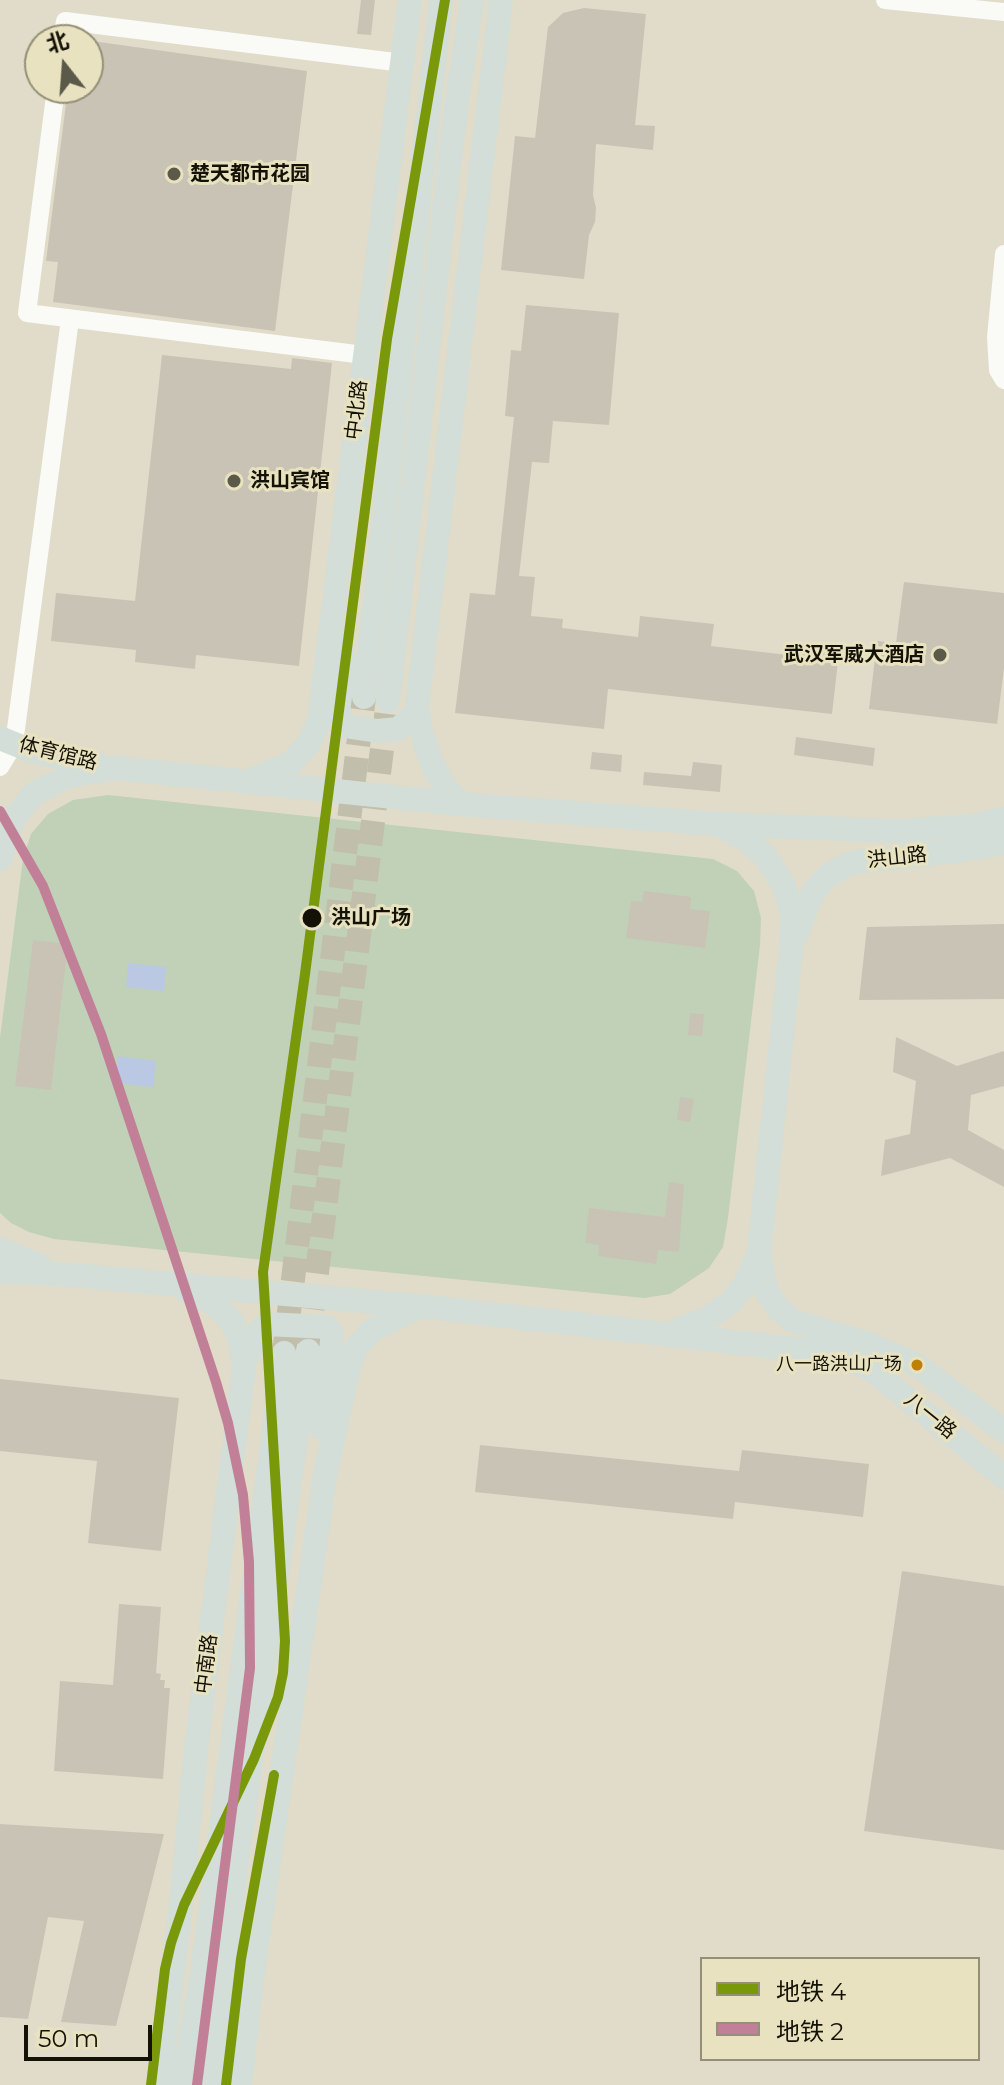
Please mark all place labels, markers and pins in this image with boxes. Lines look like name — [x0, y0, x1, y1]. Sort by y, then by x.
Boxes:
place label: 楚天都市花园 — [190, 162, 310, 186]
marker: 楚天都市花园 — [165, 165, 183, 183]
place label: 洪山宾馆 — [250, 469, 330, 493]
marker: 洪山宾馆 — [225, 472, 243, 490]
place label: 武汉军威大酒店 — [784, 643, 924, 667]
marker: 武汉军威大酒店 — [931, 646, 949, 664]
marker: 洪山广场 — [300, 906, 324, 930]
place label: 洪山广场 — [331, 906, 411, 930]
place label: 八一路洪山广场 — [776, 1354, 902, 1376]
marker: 八一路洪山广场 — [909, 1357, 925, 1373]

